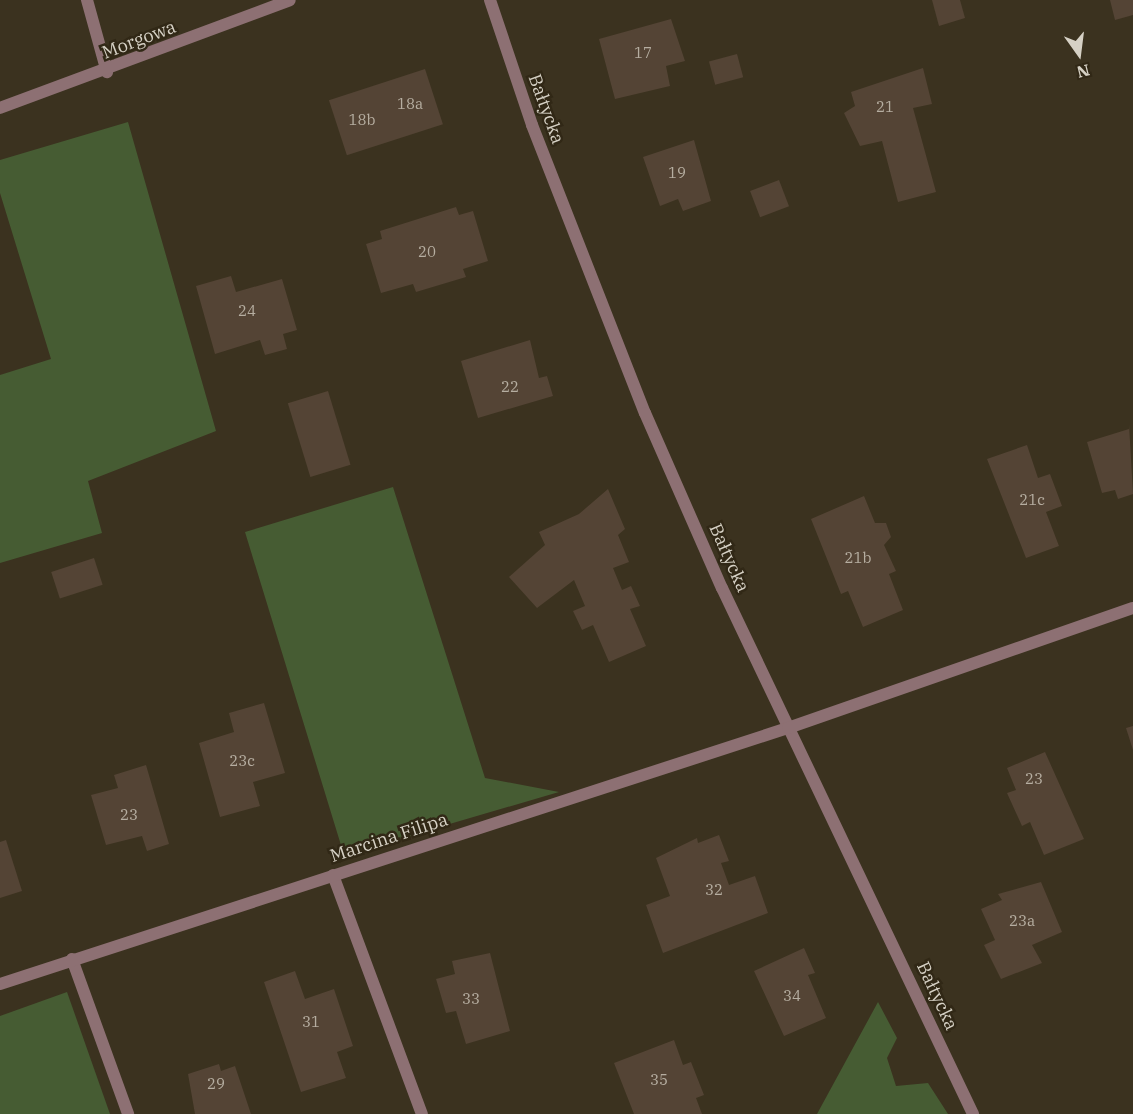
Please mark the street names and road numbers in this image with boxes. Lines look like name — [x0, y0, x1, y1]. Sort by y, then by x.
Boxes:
street label: Morgowa — [99, 16, 179, 64]
street label: Bałtycka — [523, 71, 569, 147]
street label: Bałtycka — [704, 520, 754, 596]
street label: Marcina Filipa — [327, 809, 451, 867]
street label: Bałtycka — [912, 958, 962, 1034]

